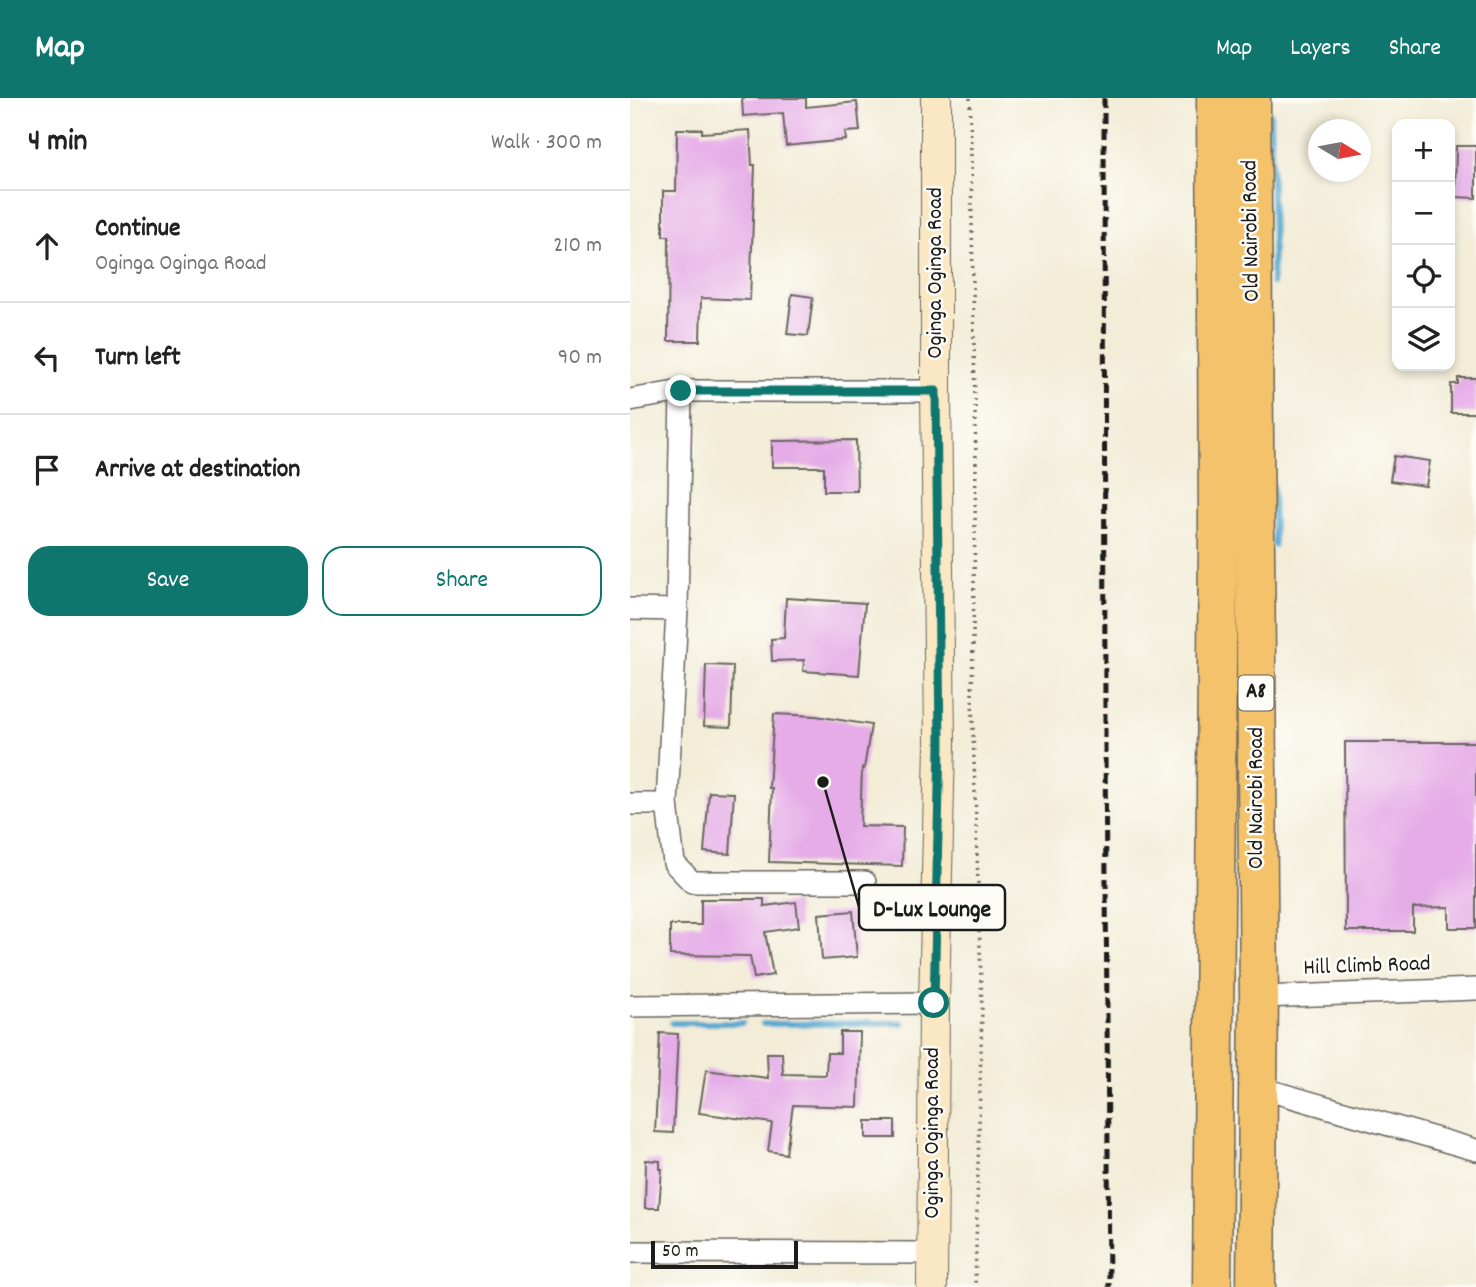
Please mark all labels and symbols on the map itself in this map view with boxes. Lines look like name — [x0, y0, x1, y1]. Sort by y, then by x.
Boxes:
north arrow — [1308, 119, 1371, 182]
street label: Old Nairobi Road — [1234, 160, 1270, 302]
street label: Oginga Oginga Road — [920, 187, 953, 359]
route end — [665, 375, 696, 406]
road number: A8 — [1238, 676, 1274, 710]
street label: Old Nairobi Road — [1241, 727, 1274, 869]
callout: D-Lux Lounge — [859, 885, 1005, 930]
text: D-Lux Lounge — [873, 894, 992, 928]
street label: Hill Climb Road — [1303, 948, 1431, 986]
route start — [918, 987, 949, 1018]
street label: Oginga Oginga Road — [917, 1047, 950, 1219]
scale bar — [651, 1238, 798, 1270]

